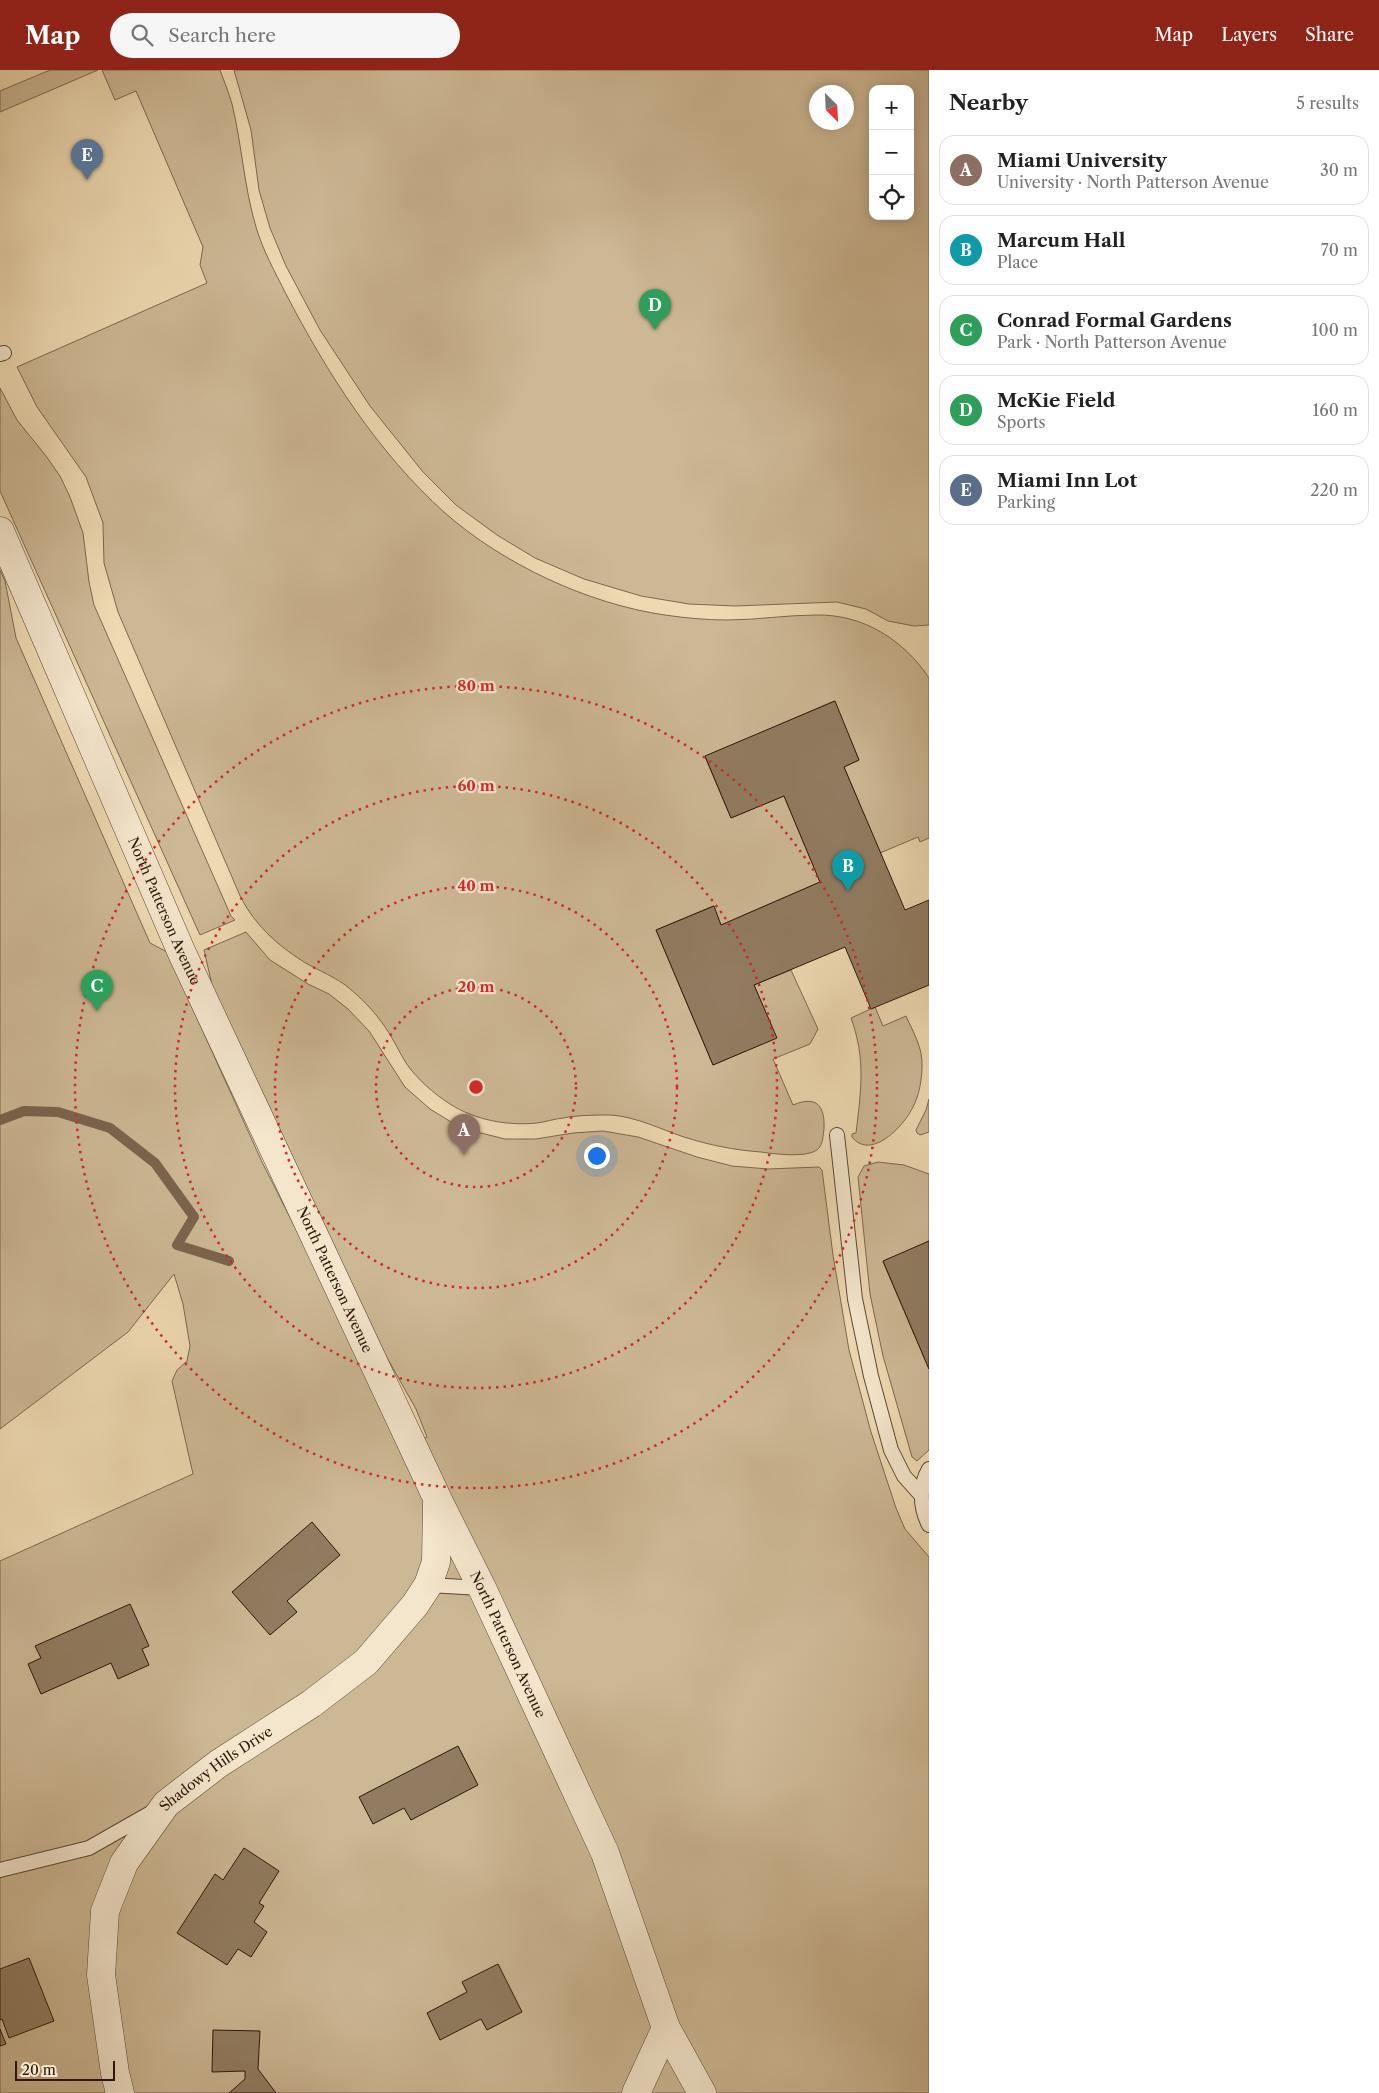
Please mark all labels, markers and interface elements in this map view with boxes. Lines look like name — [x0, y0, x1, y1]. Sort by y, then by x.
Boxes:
search box — [110, 13, 460, 58]
text: Map — [25, 21, 80, 50]
icon: search — [128, 21, 156, 49]
text: Search here — [168, 24, 276, 47]
text: Map — [1155, 24, 1193, 46]
text: Layers — [1221, 24, 1277, 46]
text: Share — [1305, 24, 1354, 46]
north arrow — [809, 85, 854, 130]
map controls — [869, 85, 914, 220]
button: + — [869, 85, 914, 130]
text: Nearby — [949, 90, 1028, 115]
text: 5 results — [1296, 93, 1359, 113]
button: − — [869, 130, 914, 175]
pin: E — [71, 139, 103, 180]
text: Miami University — [997, 149, 1167, 172]
text: A — [960, 160, 972, 180]
text: 30 m — [1320, 160, 1358, 180]
text: University · North Patterson Avenue — [997, 172, 1269, 192]
button: locate — [869, 175, 914, 220]
text: Marcum Hall — [997, 229, 1125, 252]
text: B — [960, 240, 972, 260]
text: 70 m — [1321, 240, 1358, 260]
text: Place — [997, 252, 1038, 272]
pin: D — [639, 289, 671, 330]
text: Conrad Formal Gardens — [997, 309, 1232, 332]
text: C — [960, 320, 972, 340]
text: 100 m — [1312, 320, 1358, 340]
text: Park · North Patterson Avenue — [997, 332, 1227, 352]
text: McKie Field — [997, 389, 1116, 412]
text: D — [959, 400, 973, 420]
text: 160 m — [1313, 400, 1358, 420]
text: Sports — [997, 412, 1046, 432]
text: Miami Inn Lot — [997, 469, 1137, 492]
text: E — [960, 480, 972, 500]
text: 220 m — [1310, 480, 1358, 500]
text: Parking — [997, 492, 1055, 512]
text: 80 m — [457, 676, 495, 695]
text: 60 m — [457, 776, 495, 795]
street label: North Patterson Avenue — [124, 834, 205, 988]
pin: B — [832, 850, 864, 891]
text: 40 m — [457, 876, 495, 895]
pin: C — [81, 970, 113, 1011]
text: 20 m — [457, 977, 495, 996]
centre of rings — [467, 1078, 485, 1096]
pin: A — [448, 1114, 480, 1155]
your location — [584, 1143, 610, 1169]
street label: North Patterson Avenue — [293, 1203, 377, 1356]
street label: North Patterson Avenue — [466, 1568, 550, 1721]
street label: Shadowy Hills Drive — [155, 1722, 276, 1814]
scale bar — [15, 2058, 115, 2081]
text: 20 m — [22, 2061, 56, 2079]

